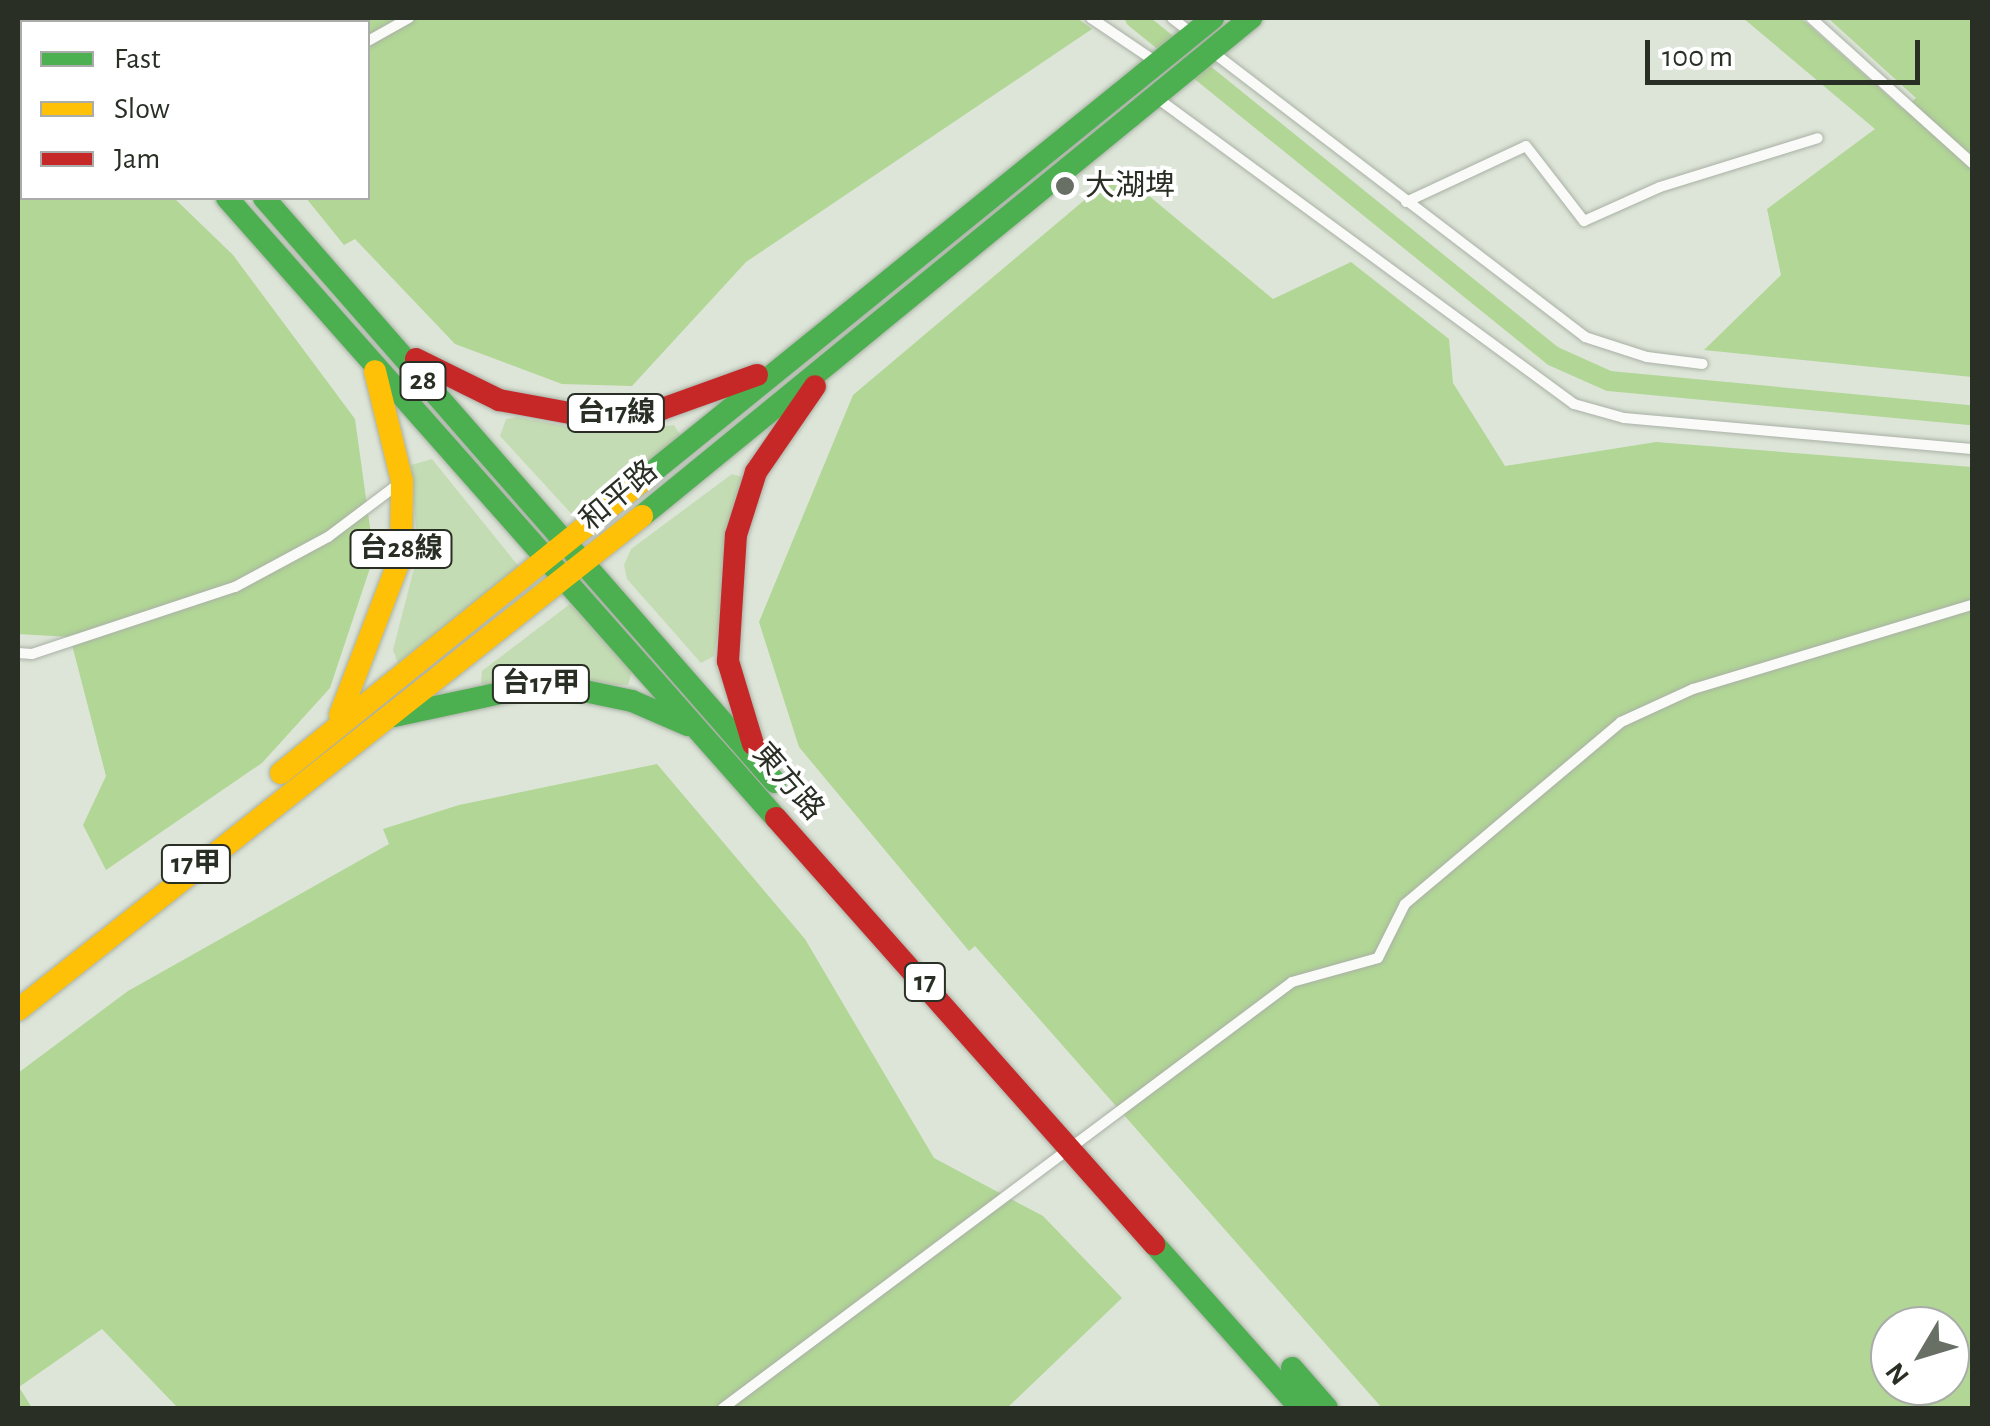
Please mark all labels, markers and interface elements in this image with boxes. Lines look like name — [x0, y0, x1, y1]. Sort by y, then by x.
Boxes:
legend — [20, 20, 370, 200]
scale bar — [1650, 20, 1925, 82]
text: 100 m — [1662, 42, 1733, 72]
text: Fast — [114, 44, 161, 74]
text: Slow — [114, 94, 170, 124]
text: Jam — [114, 144, 160, 174]
place label: 大湖埤 — [1085, 168, 1175, 204]
marker: 大湖埤 — [1054, 175, 1076, 197]
road number: 28 — [398, 358, 448, 404]
road number: 台17線 — [566, 390, 666, 436]
street label: 和平路 — [573, 453, 665, 539]
road number: 台28線 — [348, 526, 454, 572]
road number: 台17甲 — [491, 661, 591, 707]
street label: 東方路 — [745, 736, 831, 828]
road number: 17甲 — [158, 841, 234, 887]
road number: 17 — [902, 959, 948, 1005]
north arrow — [1870, 1306, 1970, 1406]
text: N — [1881, 1357, 1915, 1390]

